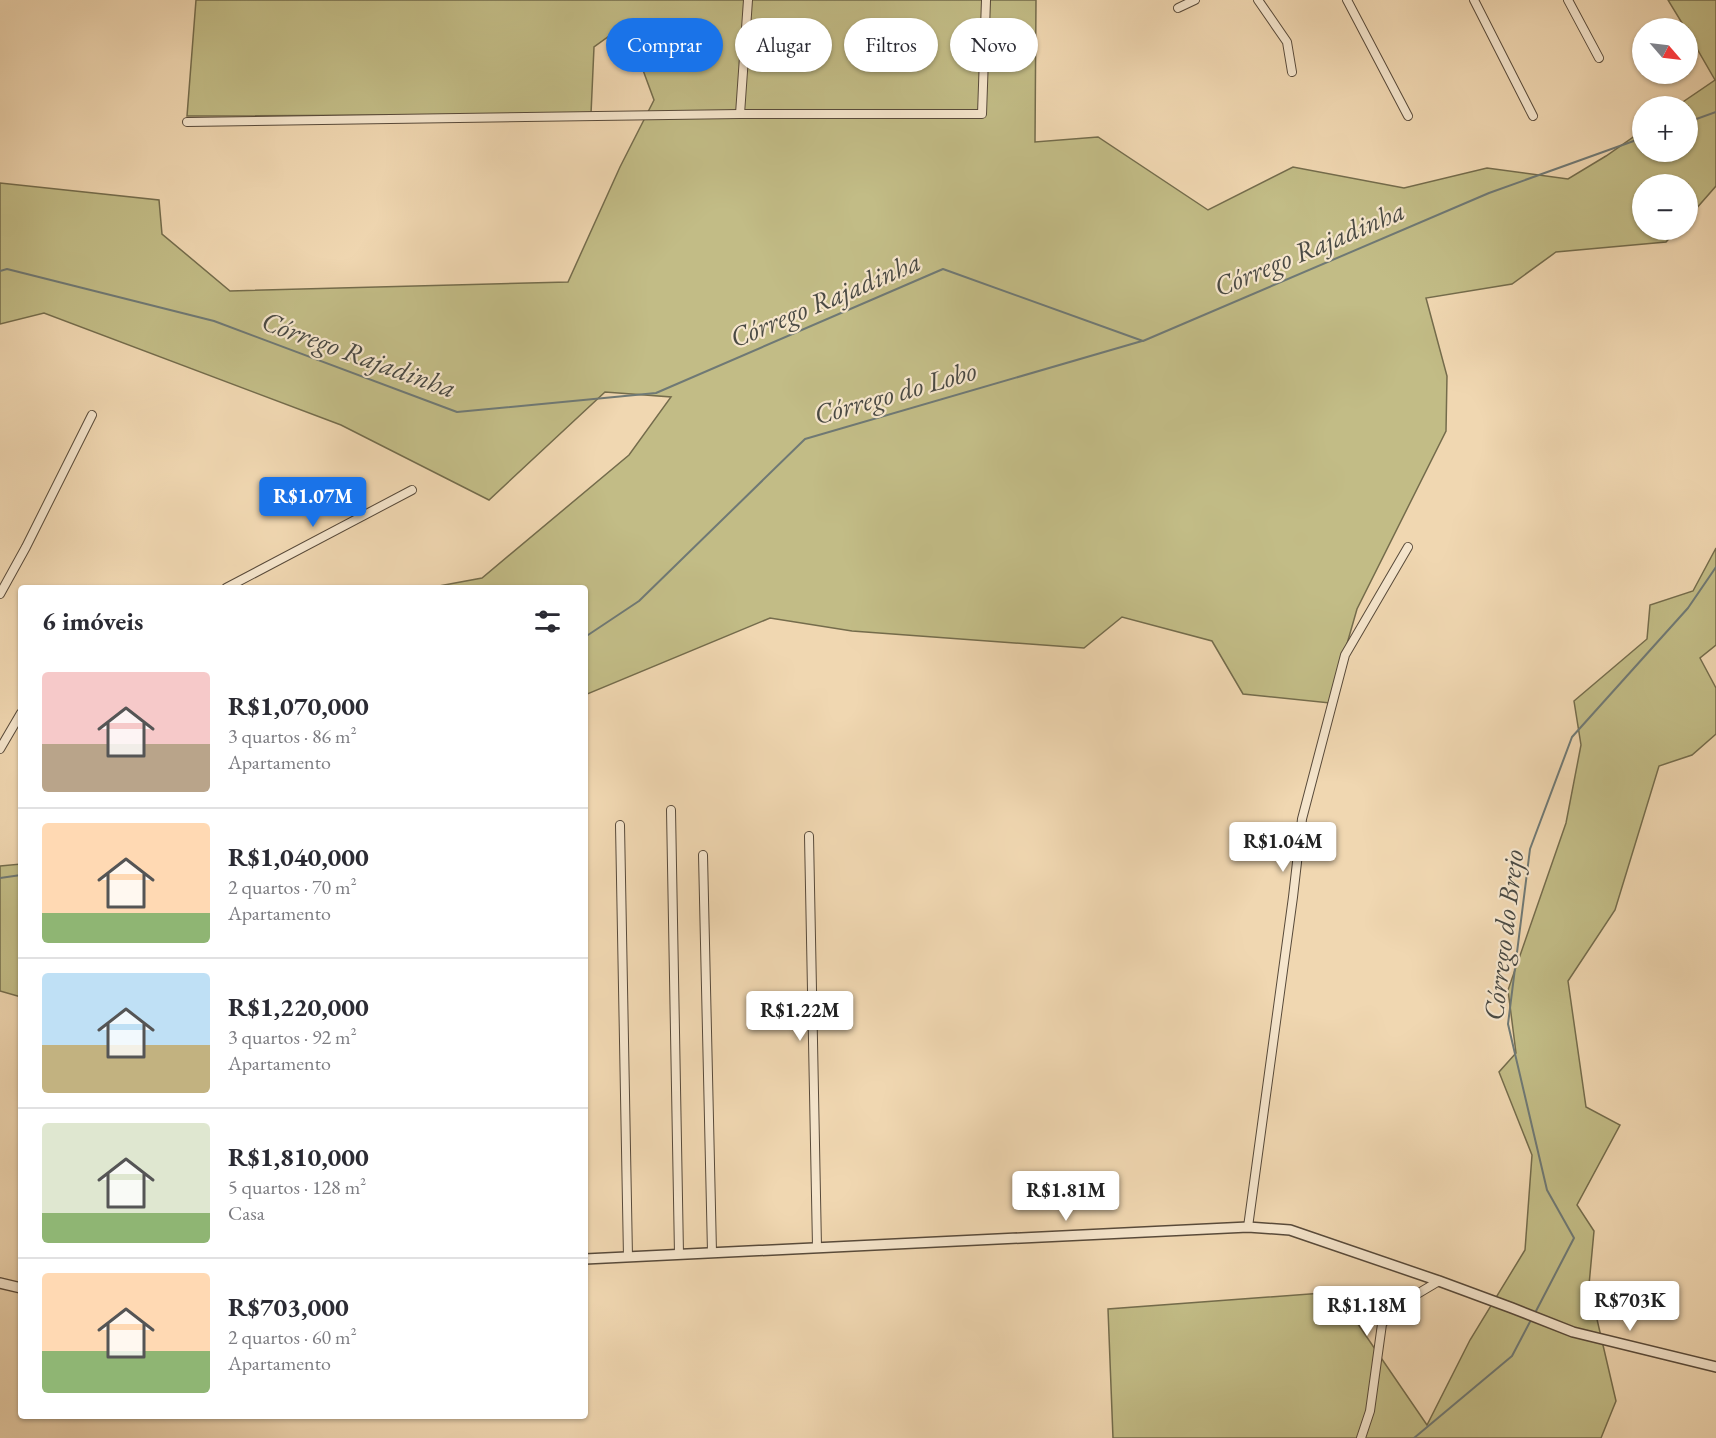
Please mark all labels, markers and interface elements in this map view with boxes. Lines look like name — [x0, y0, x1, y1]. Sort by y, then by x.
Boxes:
chip: Comprar — [606, 18, 723, 72]
chip: Alugar — [735, 18, 832, 72]
chip: Filtros — [844, 18, 938, 72]
chip: Novo — [950, 18, 1038, 72]
north arrow — [1632, 18, 1698, 84]
map controls — [1632, 18, 1698, 240]
button: + — [1632, 96, 1698, 162]
button: − — [1632, 174, 1698, 240]
water label: Córrego Rajadinha — [1208, 192, 1410, 304]
water label: Córrego Rajadinha — [724, 243, 926, 355]
water label: Córrego Rajadinha — [257, 302, 461, 406]
water label: Córrego do Lobo — [810, 352, 981, 432]
pin: R$1.07M — [258, 477, 368, 528]
text: R$1.07M — [273, 483, 353, 509]
text: 6 imóveis — [42, 604, 143, 638]
icon: filters — [531, 605, 564, 638]
text: R$1,070,000 — [228, 689, 369, 723]
icon: home — [90, 696, 162, 768]
text: 3 quartos · 86 m² — [228, 723, 357, 749]
text: Apartamento — [228, 749, 331, 775]
pin: R$1.04M — [1228, 822, 1338, 873]
text: R$1.04M — [1243, 828, 1323, 854]
text: R$1,040,000 — [228, 840, 369, 874]
icon: home — [90, 847, 162, 919]
water label: Córrego do Brejo — [1475, 847, 1531, 1022]
text: 2 quartos · 70 m² — [228, 874, 357, 900]
text: Apartamento — [228, 900, 331, 926]
text: R$1,220,000 — [228, 990, 369, 1024]
pin: R$1.22M — [745, 991, 855, 1042]
icon: home — [90, 997, 162, 1069]
text: R$1.22M — [760, 997, 840, 1023]
text: 3 quartos · 92 m² — [228, 1024, 357, 1050]
text: Apartamento — [228, 1050, 331, 1076]
text: R$1,810,000 — [228, 1140, 369, 1174]
icon: home — [90, 1147, 162, 1219]
pin: R$1.81M — [1011, 1171, 1121, 1222]
text: 5 quartos · 128 m² — [228, 1174, 366, 1200]
text: R$1.81M — [1026, 1177, 1106, 1203]
text: Casa — [228, 1200, 265, 1226]
pin: R$703K — [1581, 1281, 1679, 1332]
pin: R$1.18M — [1312, 1286, 1422, 1337]
text: R$703K — [1594, 1287, 1666, 1313]
text: R$703,000 — [228, 1290, 349, 1324]
text: R$1.18M — [1327, 1292, 1407, 1318]
icon: home — [90, 1297, 162, 1369]
text: 2 quartos · 60 m² — [228, 1324, 357, 1350]
text: Apartamento — [228, 1350, 331, 1376]

